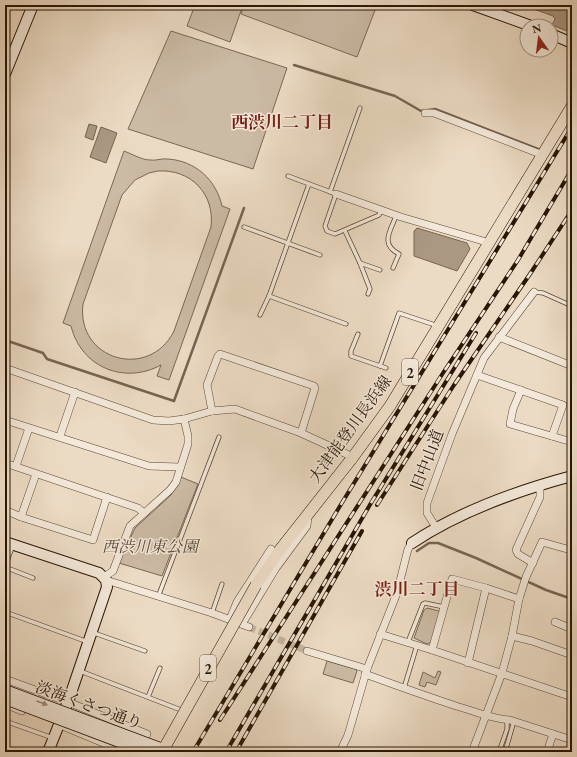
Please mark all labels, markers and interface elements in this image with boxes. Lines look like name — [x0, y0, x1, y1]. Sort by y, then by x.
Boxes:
north arrow — [519, 18, 559, 58]
text: N — [531, 20, 543, 36]
district label: 西渋川二丁目 — [231, 111, 333, 133]
road number: 2 — [402, 359, 418, 385]
street label: 大津能登川長浜線 — [304, 371, 396, 487]
street label: 旧中山道 — [406, 426, 448, 494]
park label: 西渋川東公園 — [102, 536, 201, 557]
district label: 渋川二丁目 — [375, 578, 460, 600]
road number: 2 — [200, 655, 216, 681]
street label: 淡海くさつ通り — [33, 676, 145, 734]
one-way arrow — [36, 701, 48, 707]

